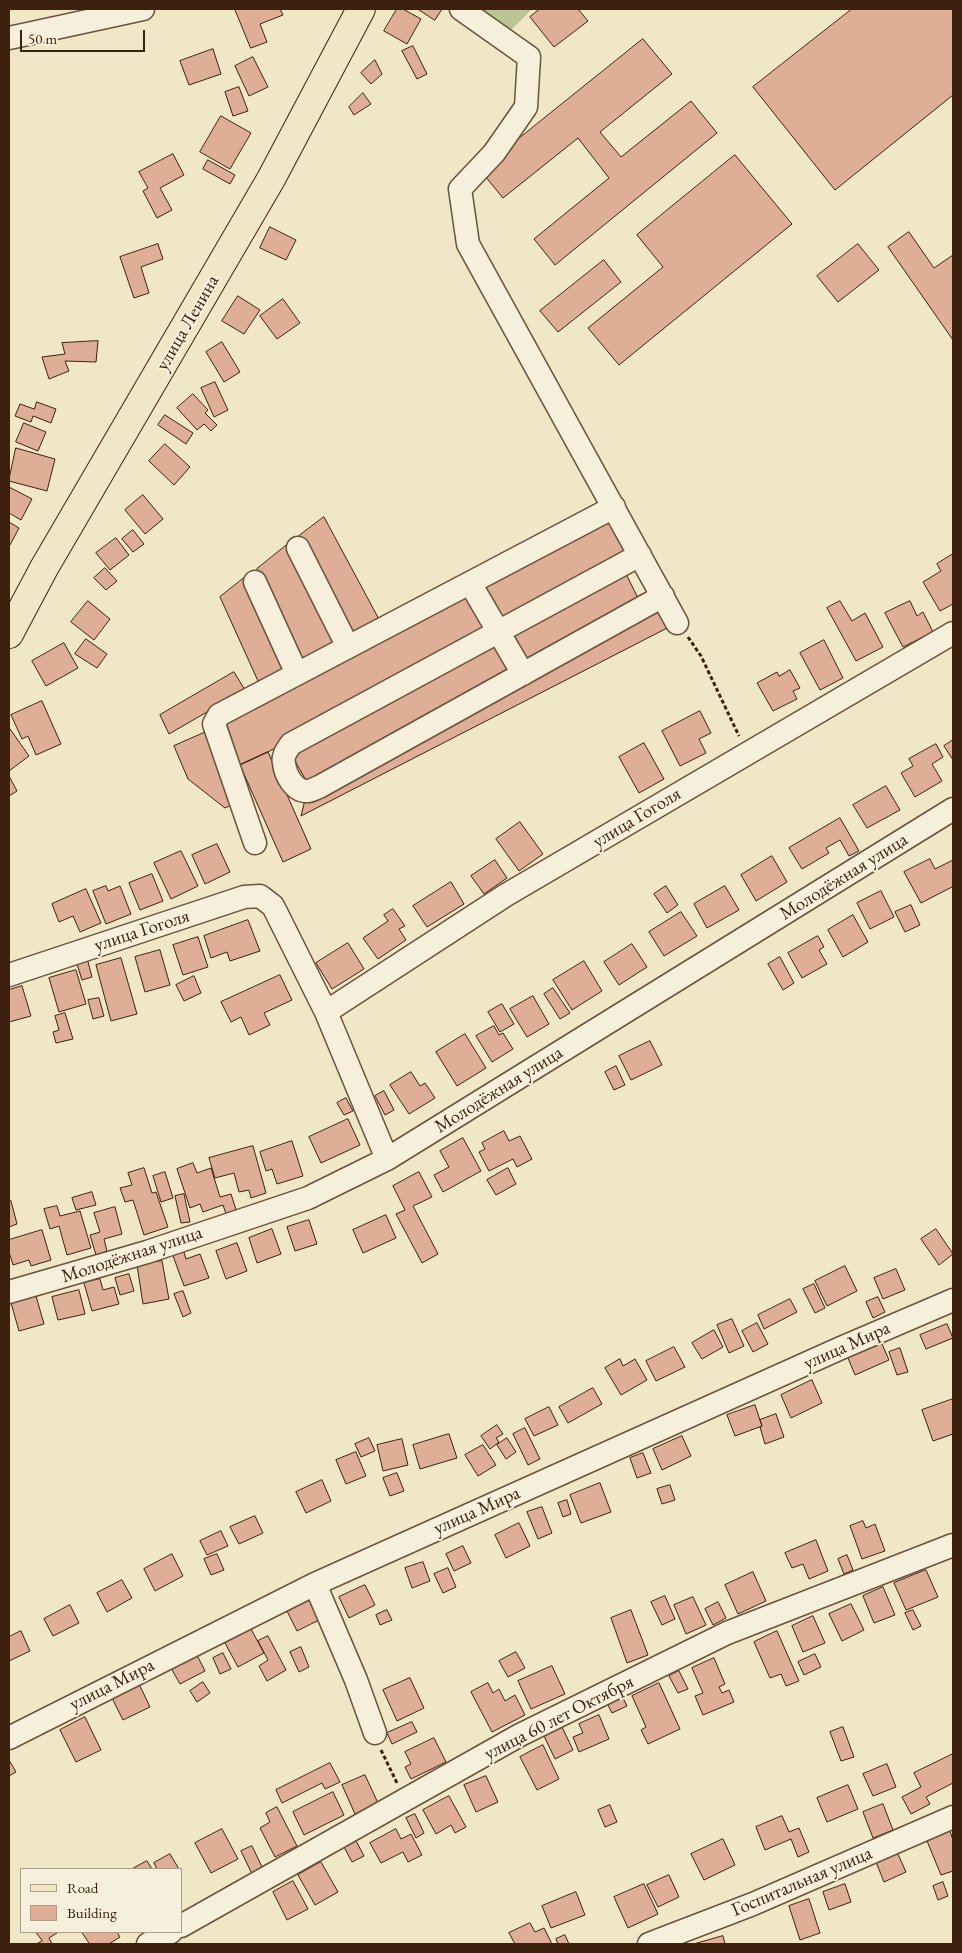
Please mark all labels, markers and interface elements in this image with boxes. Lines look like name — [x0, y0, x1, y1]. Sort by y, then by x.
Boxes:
scale bar — [22, 20, 148, 52]
text: 50 m — [28, 29, 57, 48]
street label: улица Ленина — [152, 271, 224, 375]
street label: улица Гоголя — [589, 783, 685, 853]
street label: Молодёжная улица — [776, 828, 912, 926]
street label: улица Гоголя — [91, 905, 193, 957]
street label: Молодёжная улица — [431, 1041, 567, 1139]
street label: Молодёжная улица — [59, 1221, 205, 1289]
street label: улица Мира — [800, 1317, 894, 1375]
street label: улица Мира — [430, 1482, 524, 1540]
street label: улица Мира — [66, 1654, 158, 1716]
street label: улица 60 лет Октября — [480, 1670, 638, 1766]
street label: Госпитальная улица — [728, 1842, 876, 1922]
legend — [20, 1868, 182, 1933]
text: Road — [67, 1878, 98, 1897]
text: Building — [67, 1903, 117, 1922]

